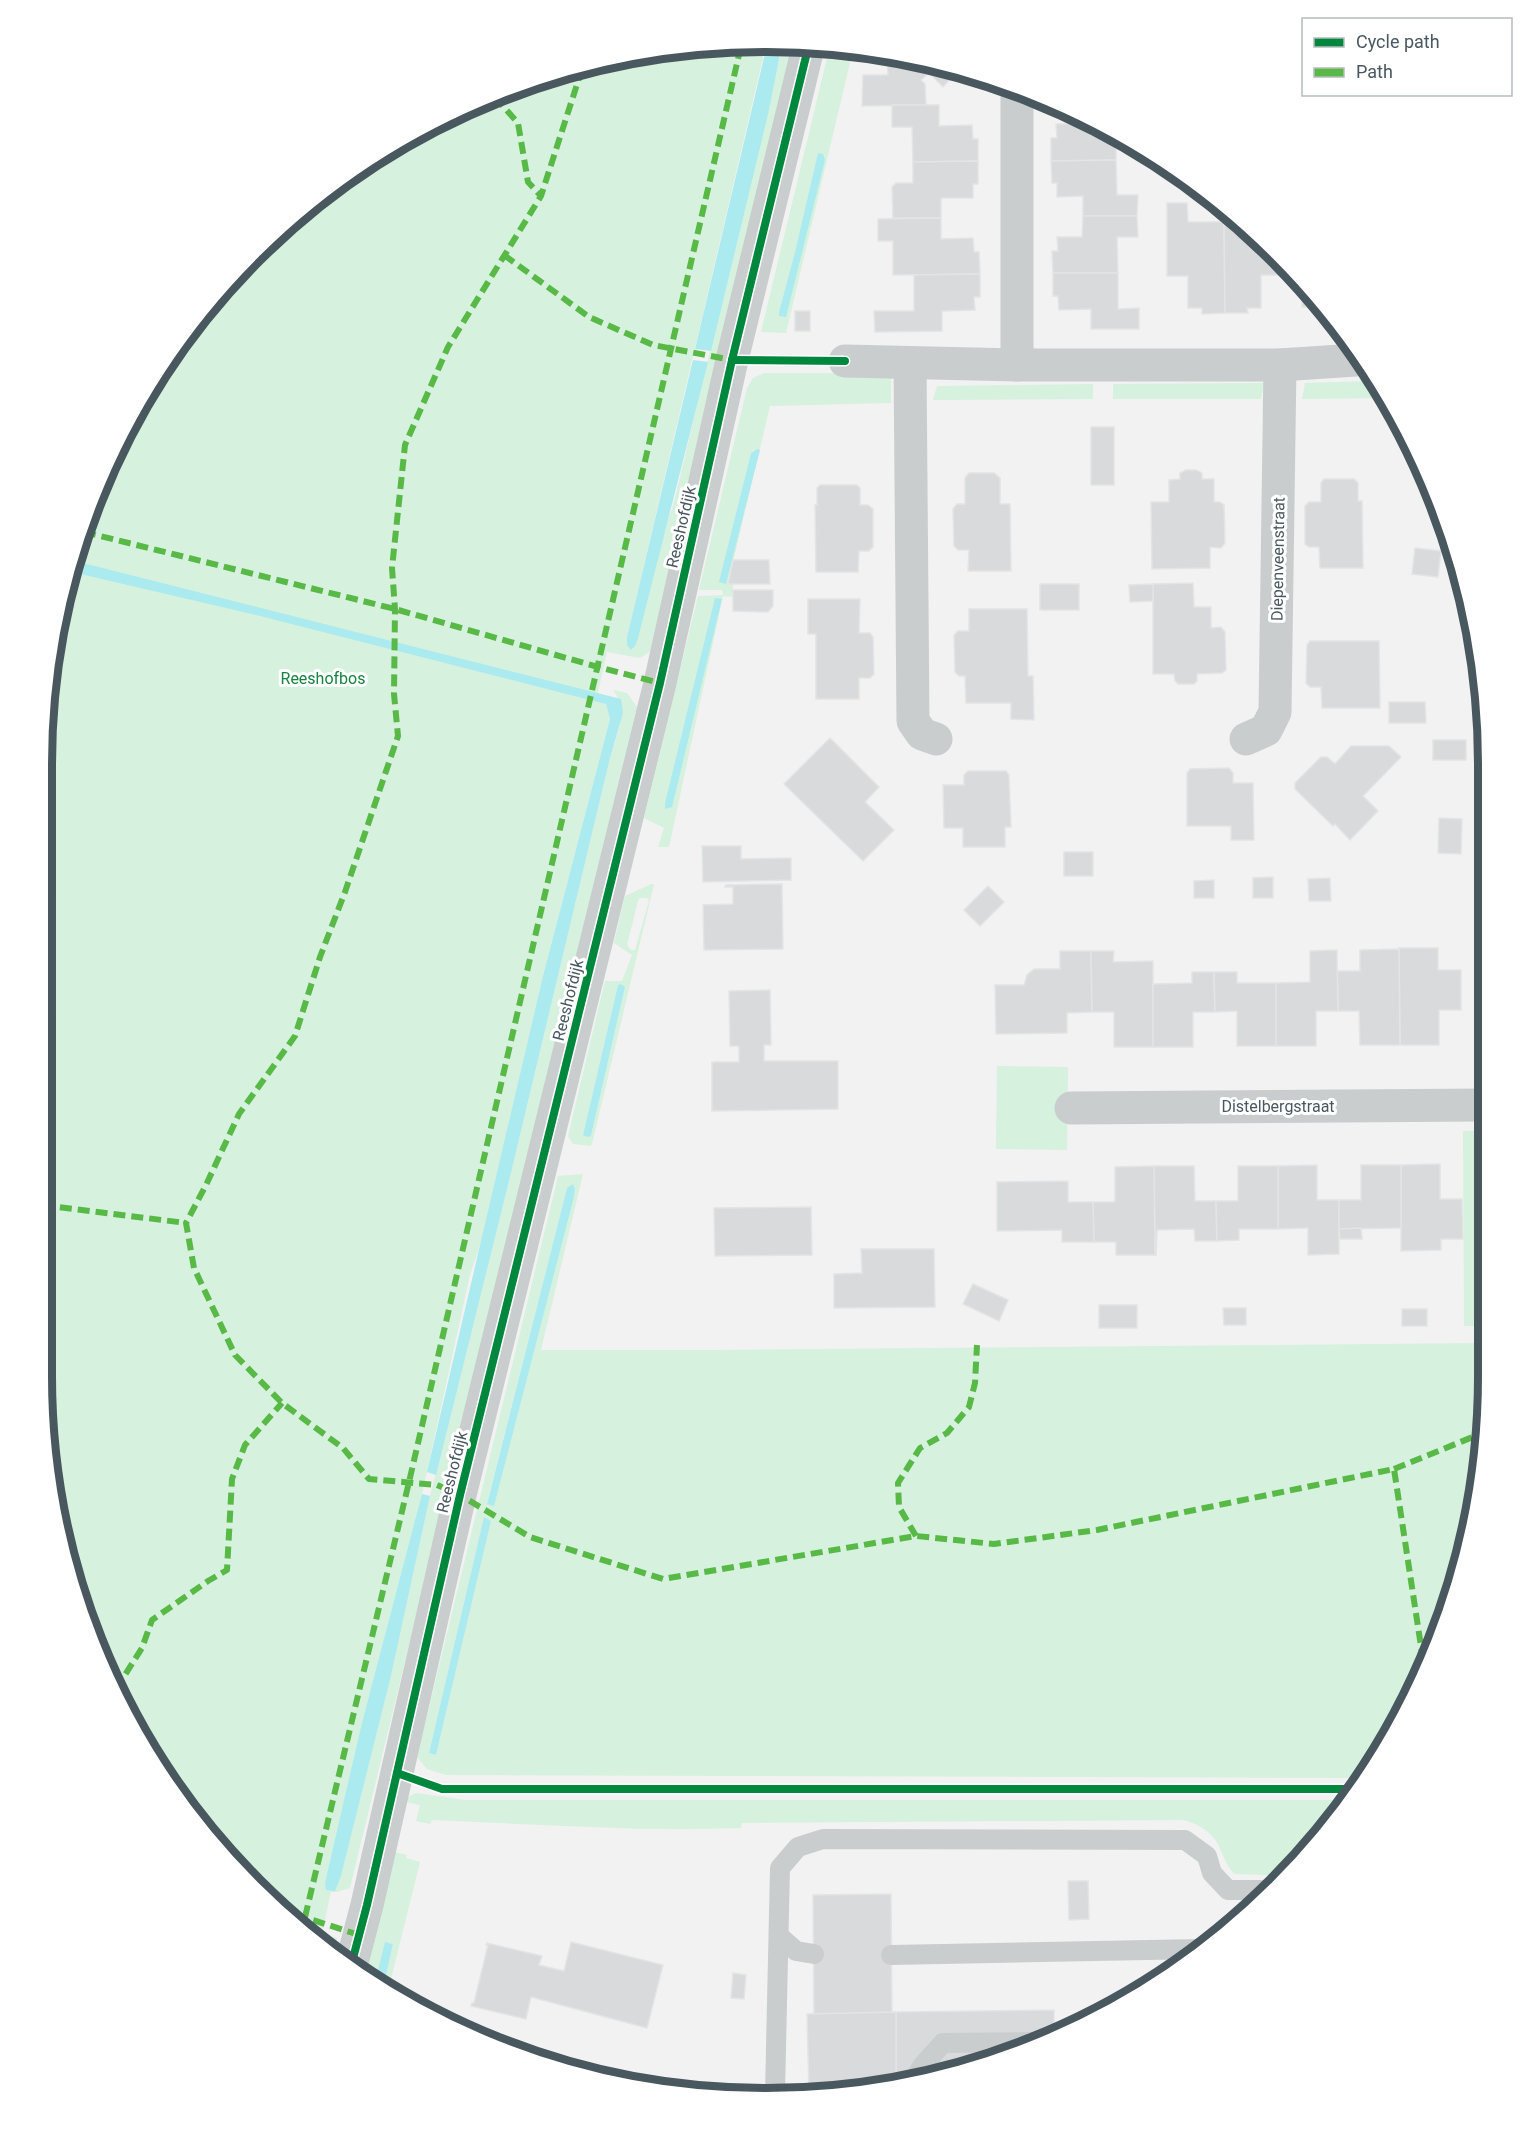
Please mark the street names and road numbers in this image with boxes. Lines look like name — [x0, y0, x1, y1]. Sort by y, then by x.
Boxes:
street label: Reeshofdijk — [662, 483, 700, 570]
street label: Diepenveenstraat — [1267, 497, 1289, 621]
street label: Reeshofdijk — [549, 956, 588, 1043]
street label: Distelbergstraat — [1221, 1097, 1335, 1116]
street label: Reeshofdijk — [433, 1428, 472, 1515]

